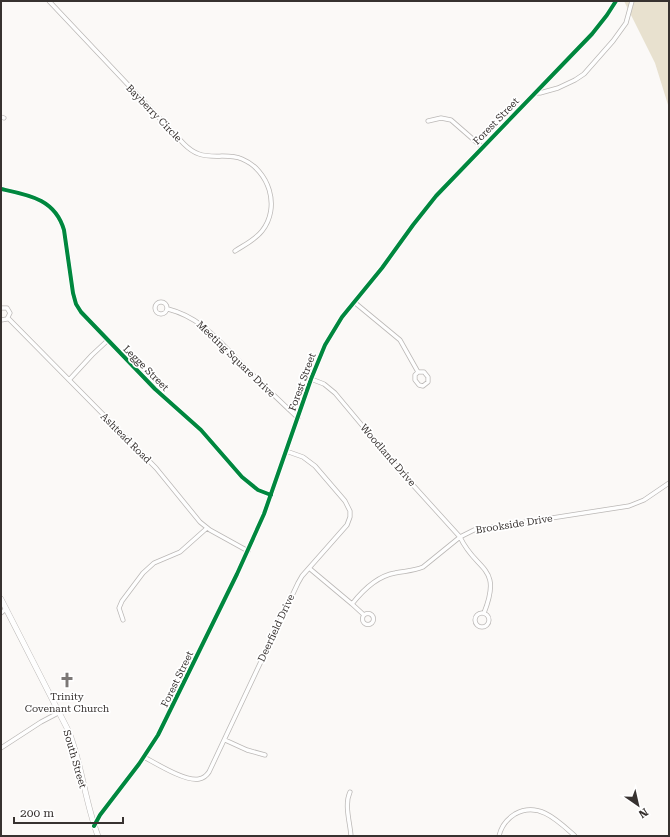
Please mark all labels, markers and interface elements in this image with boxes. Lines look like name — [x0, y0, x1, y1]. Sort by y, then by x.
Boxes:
street label: Bayberry Circle — [124, 82, 184, 144]
street label: Forest Street — [471, 95, 521, 147]
street label: Meeting Square Drive — [195, 319, 278, 400]
street label: Legge Street — [121, 343, 171, 393]
street label: Forest Street — [286, 351, 318, 412]
street label: Ashtead Road — [99, 411, 154, 466]
street label: Woodland Drive — [358, 422, 418, 489]
street label: Brookside Drive — [475, 512, 554, 536]
street label: Deerfield Drive — [256, 592, 297, 663]
street label: Forest Street — [159, 649, 195, 709]
church icon: Trinity Covenant Church — [58, 671, 76, 689]
place label: Trinity Covenant Church — [25, 691, 110, 714]
street label: South Street — [61, 729, 89, 790]
north arrow — [618, 785, 658, 825]
scale bar — [14, 799, 123, 825]
text: N — [636, 805, 650, 821]
text: 200 m — [20, 806, 54, 820]

